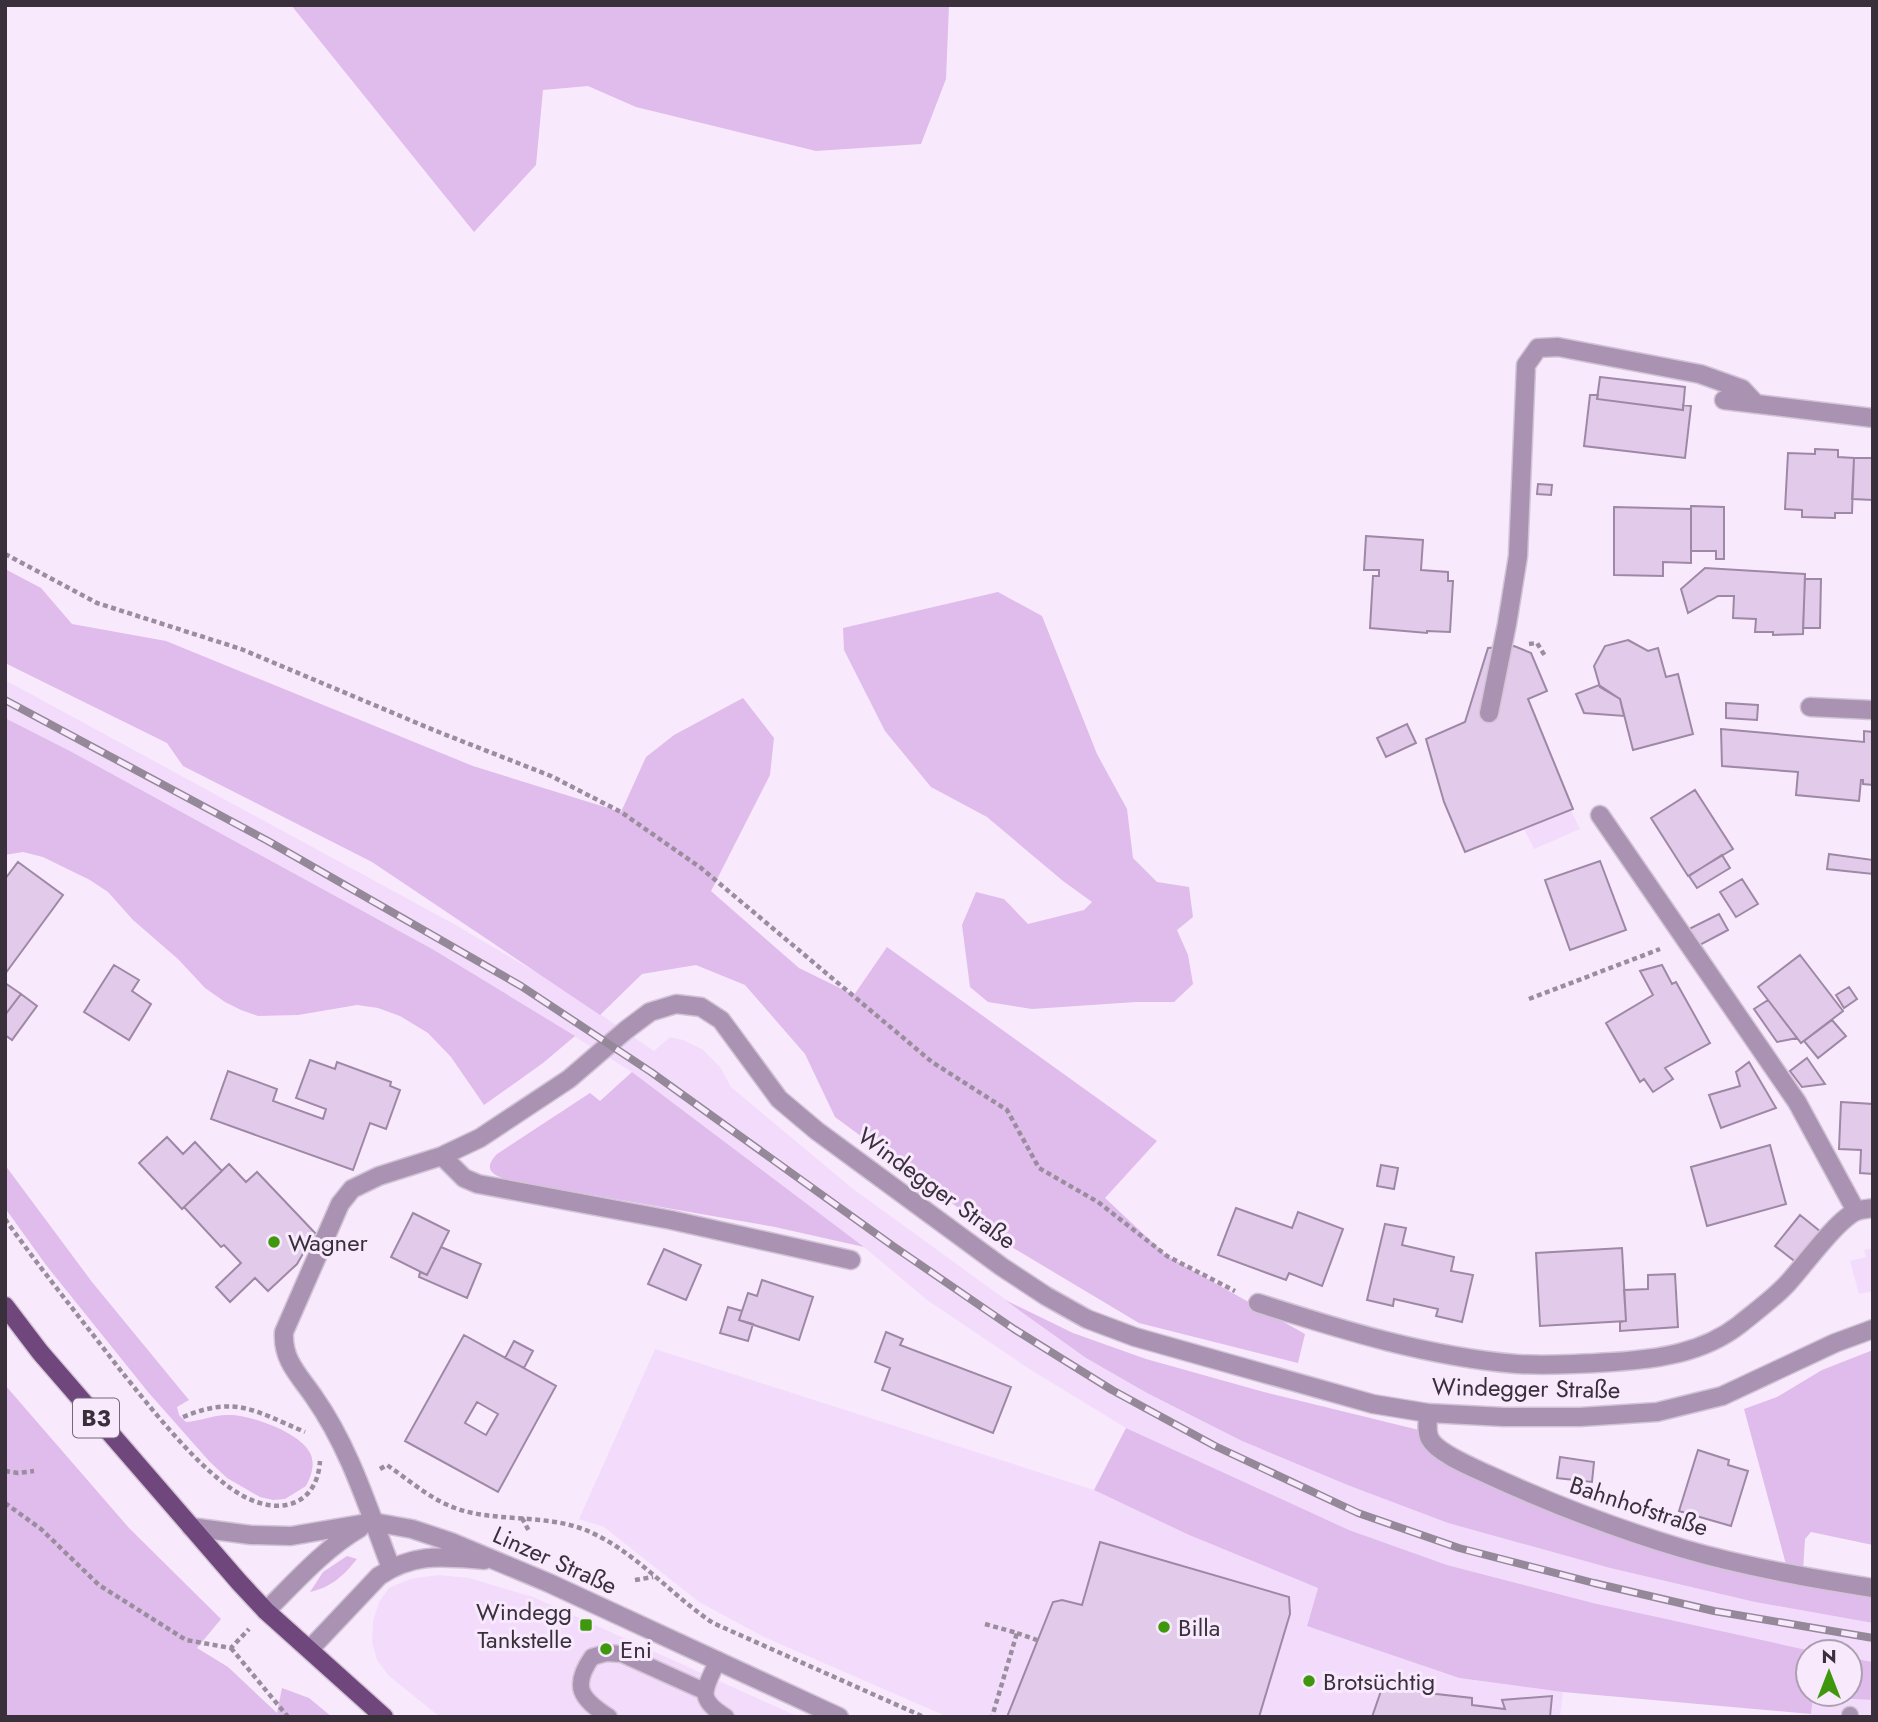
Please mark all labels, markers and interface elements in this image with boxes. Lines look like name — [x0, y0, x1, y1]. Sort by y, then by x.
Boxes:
street label: Windegger Straße — [851, 1118, 1023, 1258]
place label: Wagner — [288, 1225, 369, 1260]
marker: Wagner — [266, 1234, 282, 1250]
street label: Windegger Straße — [1432, 1369, 1620, 1407]
road number: B3 — [73, 1399, 119, 1438]
street label: Bahnhofstraße — [1565, 1467, 1713, 1545]
street label: Linzer Straße — [487, 1517, 623, 1603]
place label: Windegg Tankstelle — [476, 1594, 572, 1657]
place label: Billa — [1178, 1610, 1220, 1645]
marker: Windegg Tankstelle — [578, 1617, 594, 1633]
marker: Billa — [1156, 1619, 1172, 1635]
place label: Eni — [620, 1632, 652, 1667]
north arrow — [1794, 1638, 1864, 1708]
marker: Eni — [598, 1641, 614, 1657]
text: N — [1821, 1643, 1837, 1670]
place label: Brotsüchtig — [1323, 1664, 1435, 1699]
marker: Brotsüchtig — [1301, 1673, 1317, 1689]

